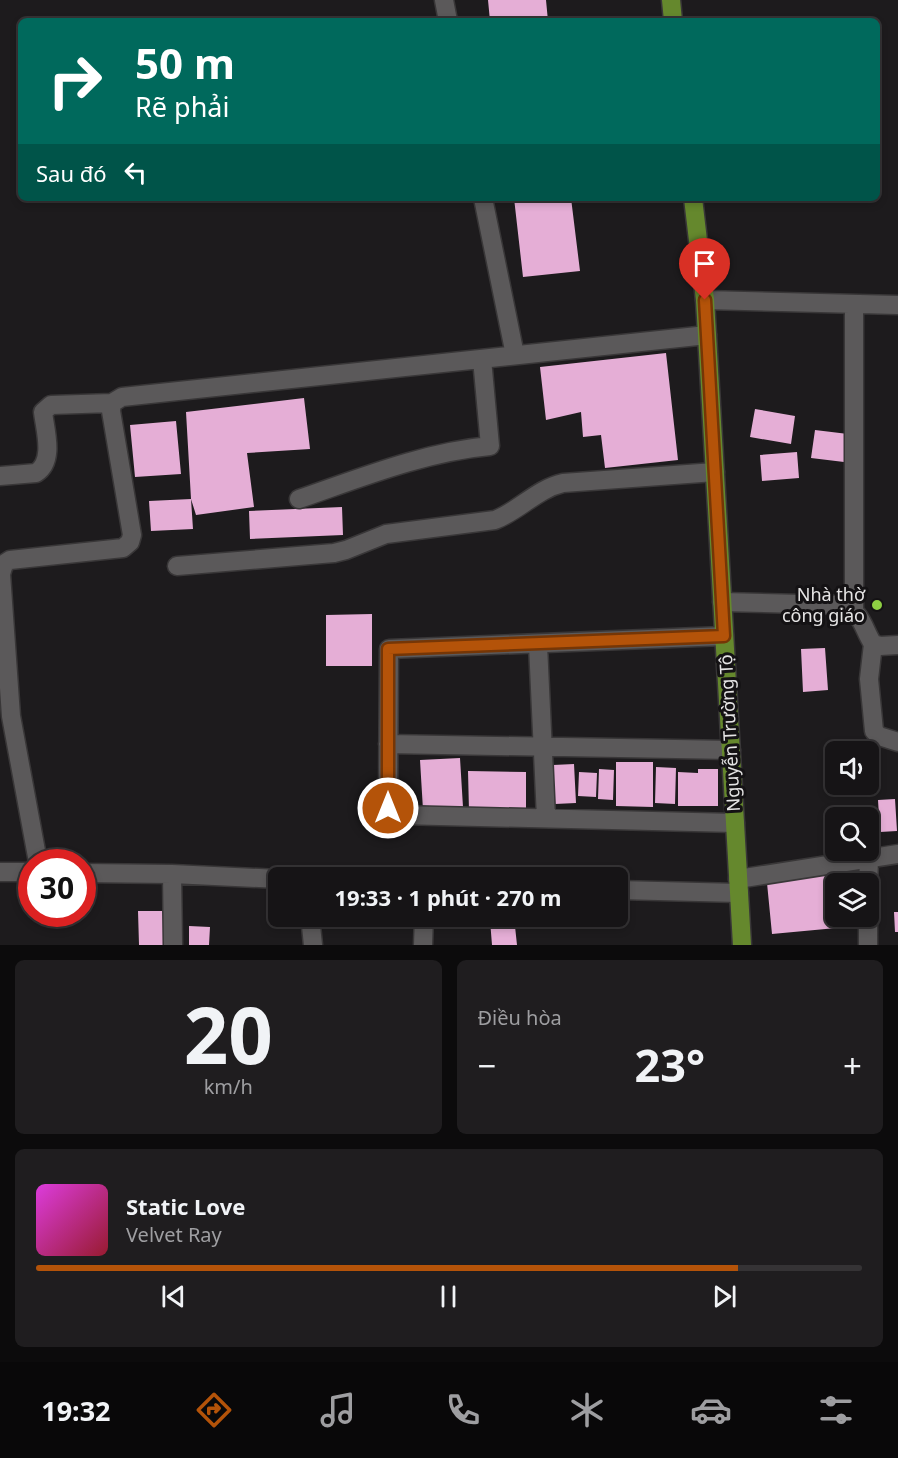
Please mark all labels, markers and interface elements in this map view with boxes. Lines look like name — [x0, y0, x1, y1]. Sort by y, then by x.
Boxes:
text: 50 m — [135, 34, 235, 91]
icon: right — [36, 42, 114, 120]
text: Rẽ phải — [135, 88, 229, 125]
icon: left — [119, 156, 152, 189]
text: Sau đó — [36, 158, 107, 188]
pin — [679, 238, 730, 300]
icon: arrive — [688, 247, 721, 280]
place label: Nhà thờ công giáo — [782, 582, 866, 627]
marker: Nhà thờ công giáo — [870, 598, 884, 612]
street label: Nguyễn Trường Tộ — [713, 654, 745, 812]
map controls — [825, 741, 879, 927]
button: sound — [825, 741, 879, 795]
position arrow — [356, 776, 420, 840]
button: search — [825, 807, 879, 861]
speed limit sign: 30 — [18, 849, 96, 927]
button: layers — [825, 873, 879, 927]
text: 19:33 · 1 phút · 270 m — [334, 882, 562, 912]
text: 20 — [184, 981, 273, 1087]
text: Điều hòa — [478, 1004, 562, 1031]
text: 23° — [634, 1034, 705, 1095]
text: − — [478, 1043, 496, 1088]
text: + — [843, 1043, 862, 1088]
text: km/h — [204, 1073, 253, 1100]
text: Static Love — [126, 1191, 245, 1221]
text: Velvet Ray — [126, 1221, 222, 1248]
icon: previous — [157, 1280, 190, 1313]
icon: pause — [432, 1280, 465, 1313]
icon: next — [708, 1280, 741, 1313]
icon: directions — [193, 1389, 235, 1431]
icon: music — [317, 1389, 359, 1431]
icon: phone — [442, 1389, 484, 1431]
icon: climate — [566, 1389, 608, 1431]
icon: car — [690, 1389, 732, 1431]
icon: filters — [815, 1389, 857, 1431]
text: 19:32 — [41, 1392, 111, 1429]

